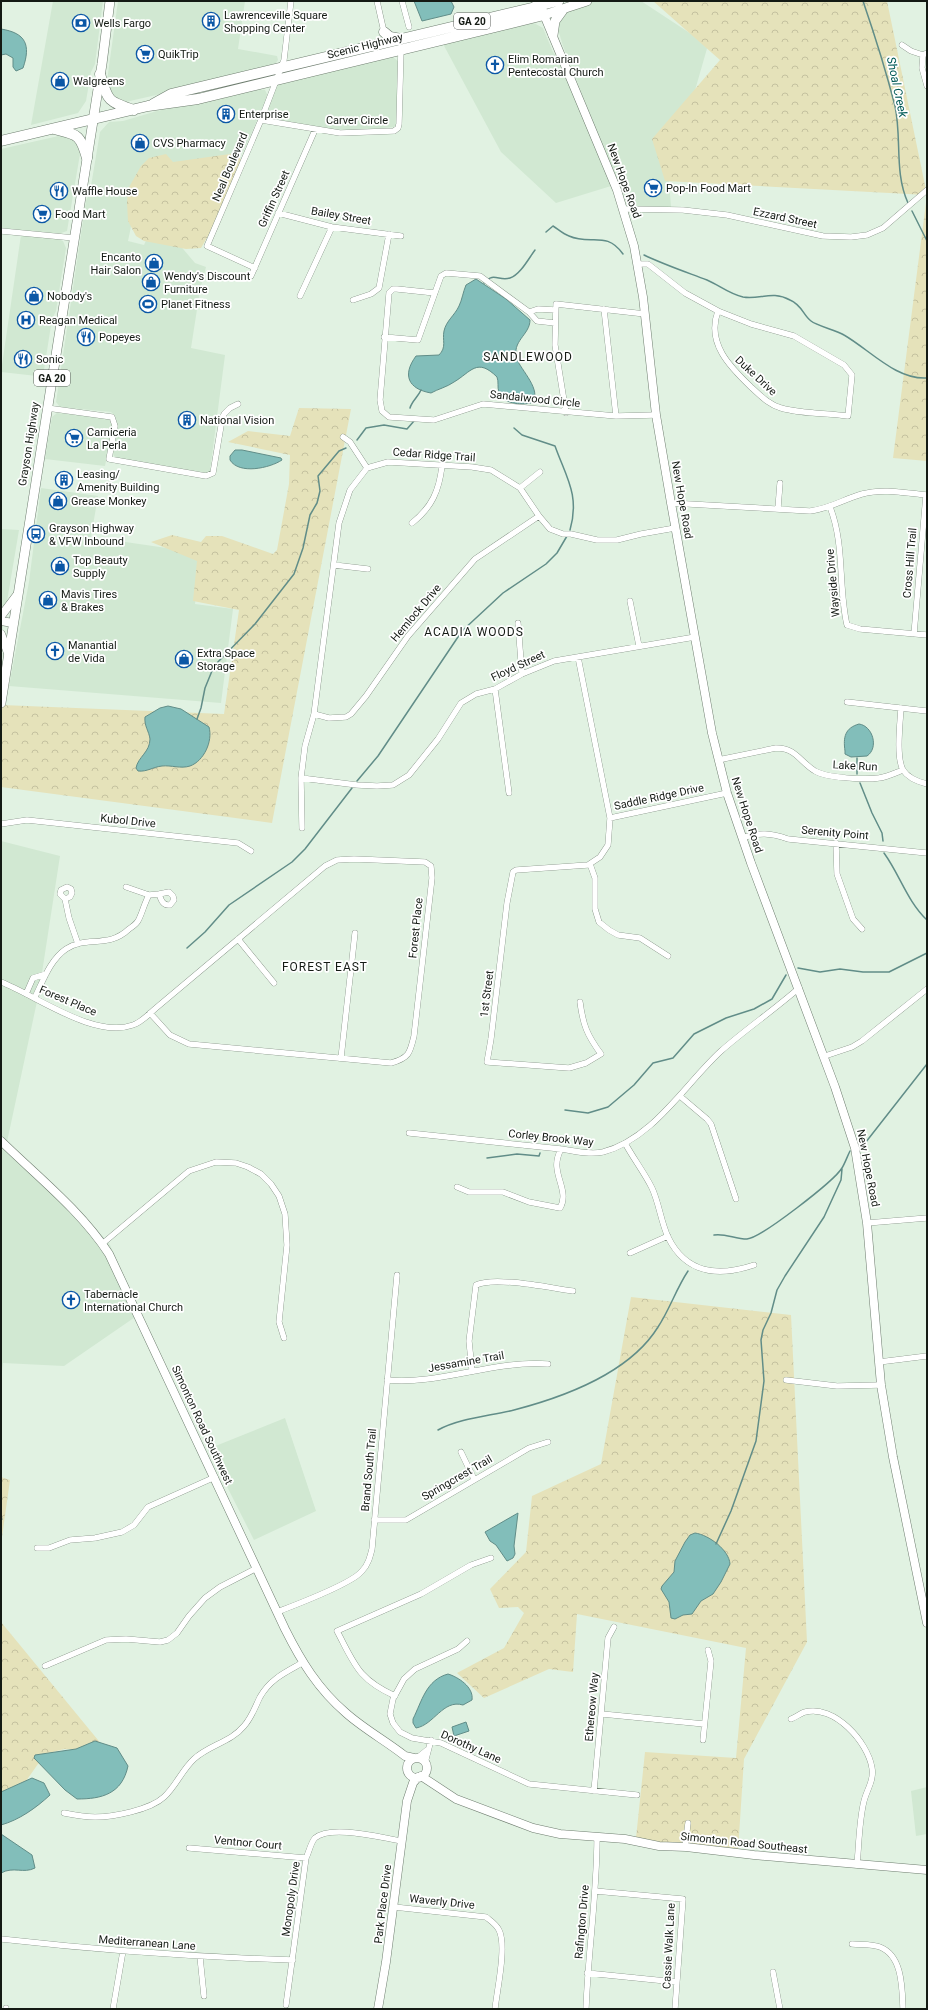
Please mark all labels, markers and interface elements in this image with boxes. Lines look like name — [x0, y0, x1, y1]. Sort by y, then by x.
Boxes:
place label: Lawrenceville Square Shopping Center — [224, 9, 328, 35]
building icon: Lawrenceville Square Shopping Center — [201, 11, 221, 31]
bank icon: Wells Fargo — [71, 13, 91, 33]
road number: GA 20 — [454, 13, 490, 29]
place label: Wells Fargo — [94, 17, 151, 30]
street label: Scenic Highway — [326, 30, 405, 62]
supermarket icon: QuikTrip — [135, 44, 155, 64]
place label: QuikTrip — [158, 48, 199, 61]
place label: Elim Romarian Pentecostal Church — [508, 53, 604, 79]
church icon: Elim Romarian Pentecostal Church — [485, 55, 505, 75]
water label: Shoal Creek — [884, 55, 910, 120]
shop icon: Walgreens — [50, 71, 70, 91]
place label: Walgreens — [73, 75, 125, 88]
building icon: Enterprise — [216, 104, 236, 124]
place label: Enterprise — [239, 108, 289, 121]
street label: Carver Circle — [326, 114, 388, 127]
street label: Neal Boulevard — [210, 131, 250, 203]
shop icon: CVS Pharmacy — [130, 133, 150, 153]
place label: CVS Pharmacy — [153, 137, 227, 150]
street label: New Hope Road — [604, 142, 644, 220]
street label: Griffin Street — [256, 168, 293, 230]
supermarket icon: Pop-In Food Mart — [643, 178, 663, 198]
restaurant icon: Waffle House — [49, 181, 69, 201]
place label: Pop-In Food Mart — [666, 182, 751, 195]
place label: Waffle House — [72, 185, 137, 198]
supermarket icon: Food Mart — [32, 204, 52, 224]
street label: Bailey Street — [310, 204, 373, 228]
street label: Ezzard Street — [752, 205, 818, 231]
place label: Food Mart — [55, 208, 106, 221]
place label: Encanto Hair Salon — [91, 251, 141, 277]
shop icon: Encanto Hair Salon — [144, 253, 164, 273]
place label: Wendy's Discount Furniture — [164, 270, 251, 296]
shop icon: Wendy's Discount Furniture — [141, 272, 161, 292]
shop icon: Nobody's — [24, 286, 44, 306]
place label: Nobody's — [47, 290, 93, 303]
sports icon: Planet Fitness — [138, 294, 158, 314]
place label: Planet Fitness — [161, 298, 231, 311]
hospital icon: Reagan Medical — [16, 310, 36, 330]
place label: Reagan Medical — [39, 314, 117, 327]
restaurant icon: Popeyes — [76, 327, 96, 347]
place label: Popeyes — [99, 331, 141, 344]
restaurant icon: Sonic — [13, 349, 33, 369]
district label: SANDLEWOOD — [483, 350, 573, 364]
place label: Sonic — [36, 353, 64, 366]
street label: Duke Drive — [733, 354, 780, 399]
road number: GA 20 — [34, 370, 70, 386]
street label: Sandalwood Circle — [489, 388, 581, 410]
street label: Grayson Highway — [16, 400, 42, 487]
building icon: National Vision — [177, 410, 197, 430]
place label: National Vision — [200, 414, 274, 427]
place label: Carniceria La Perla — [87, 426, 137, 452]
supermarket icon: Carniceria La Perla — [64, 428, 84, 448]
street label: Cedar Ridge Trail — [392, 446, 476, 464]
street label: New Hope Road — [669, 460, 695, 540]
place label: Leasing/ Amenity Building — [77, 468, 159, 494]
building icon: Leasing/ Amenity Building — [54, 470, 74, 490]
shop icon: Grease Monkey — [48, 491, 68, 511]
place label: Grease Monkey — [71, 495, 147, 508]
place label: Grayson Highway & VFW Inbound — [49, 522, 135, 548]
bus stop icon: Grayson Highway & VFW Inbound — [26, 524, 46, 544]
street label: Cross Hill Trail — [900, 527, 920, 599]
street label: Wayside Drive — [824, 548, 842, 618]
place label: Top Beauty Supply — [73, 554, 129, 580]
shop icon: Top Beauty Supply — [50, 556, 70, 576]
street label: Hemlock Drive — [388, 581, 444, 644]
place label: Mavis Tires & Brakes — [61, 588, 117, 614]
shop icon: Mavis Tires & Brakes — [38, 590, 58, 610]
district label: ACADIA WOODS — [424, 625, 524, 639]
place label: Manantial de Vida — [68, 639, 117, 665]
church icon: Manantial de Vida — [45, 641, 65, 661]
place label: Extra Space Storage — [197, 647, 255, 673]
street label: Floyd Street — [489, 648, 547, 684]
shop icon: Extra Space Storage — [174, 649, 194, 669]
street label: Lake Run — [832, 758, 878, 774]
street label: New Hope Road — [729, 776, 765, 854]
street label: Saddle Ridge Drive — [613, 781, 705, 813]
street label: Kubol Drive — [100, 812, 156, 830]
street label: Serenity Point — [801, 824, 870, 842]
street label: Forest Place — [406, 897, 426, 959]
district label: FOREST EAST — [282, 960, 368, 974]
street label: 1st Street — [478, 969, 496, 1018]
street label: Forest Place — [37, 983, 99, 1019]
street label: Corley Brook Way — [508, 1127, 595, 1149]
street label: New Hope Road — [854, 1128, 882, 1208]
place label: Tabernacle International Church — [84, 1288, 183, 1314]
church icon: Tabernacle International Church — [61, 1290, 81, 1310]
street label: Jessamine Trail — [427, 1349, 505, 1375]
street label: Simonton Road Southwest — [169, 1364, 235, 1487]
street label: Brand South Trail — [359, 1428, 379, 1512]
street label: Springcrest Trail — [419, 1453, 495, 1503]
street label: Ethereow Way — [583, 1671, 602, 1742]
street label: Dorothy Lane — [439, 1728, 503, 1766]
street label: Simonton Road Southeast — [680, 1830, 808, 1856]
street label: Ventnor Court — [213, 1834, 283, 1852]
street label: Monopoly Drive — [279, 1860, 303, 1938]
street label: Park Place Drive — [372, 1864, 394, 1944]
street label: Rafington Drive — [572, 1884, 592, 1960]
street label: Waverly Drive — [409, 1892, 475, 1912]
street label: Cassie Walk Lane — [660, 1903, 678, 1989]
street label: Mediterranean Lane — [98, 1933, 196, 1953]

